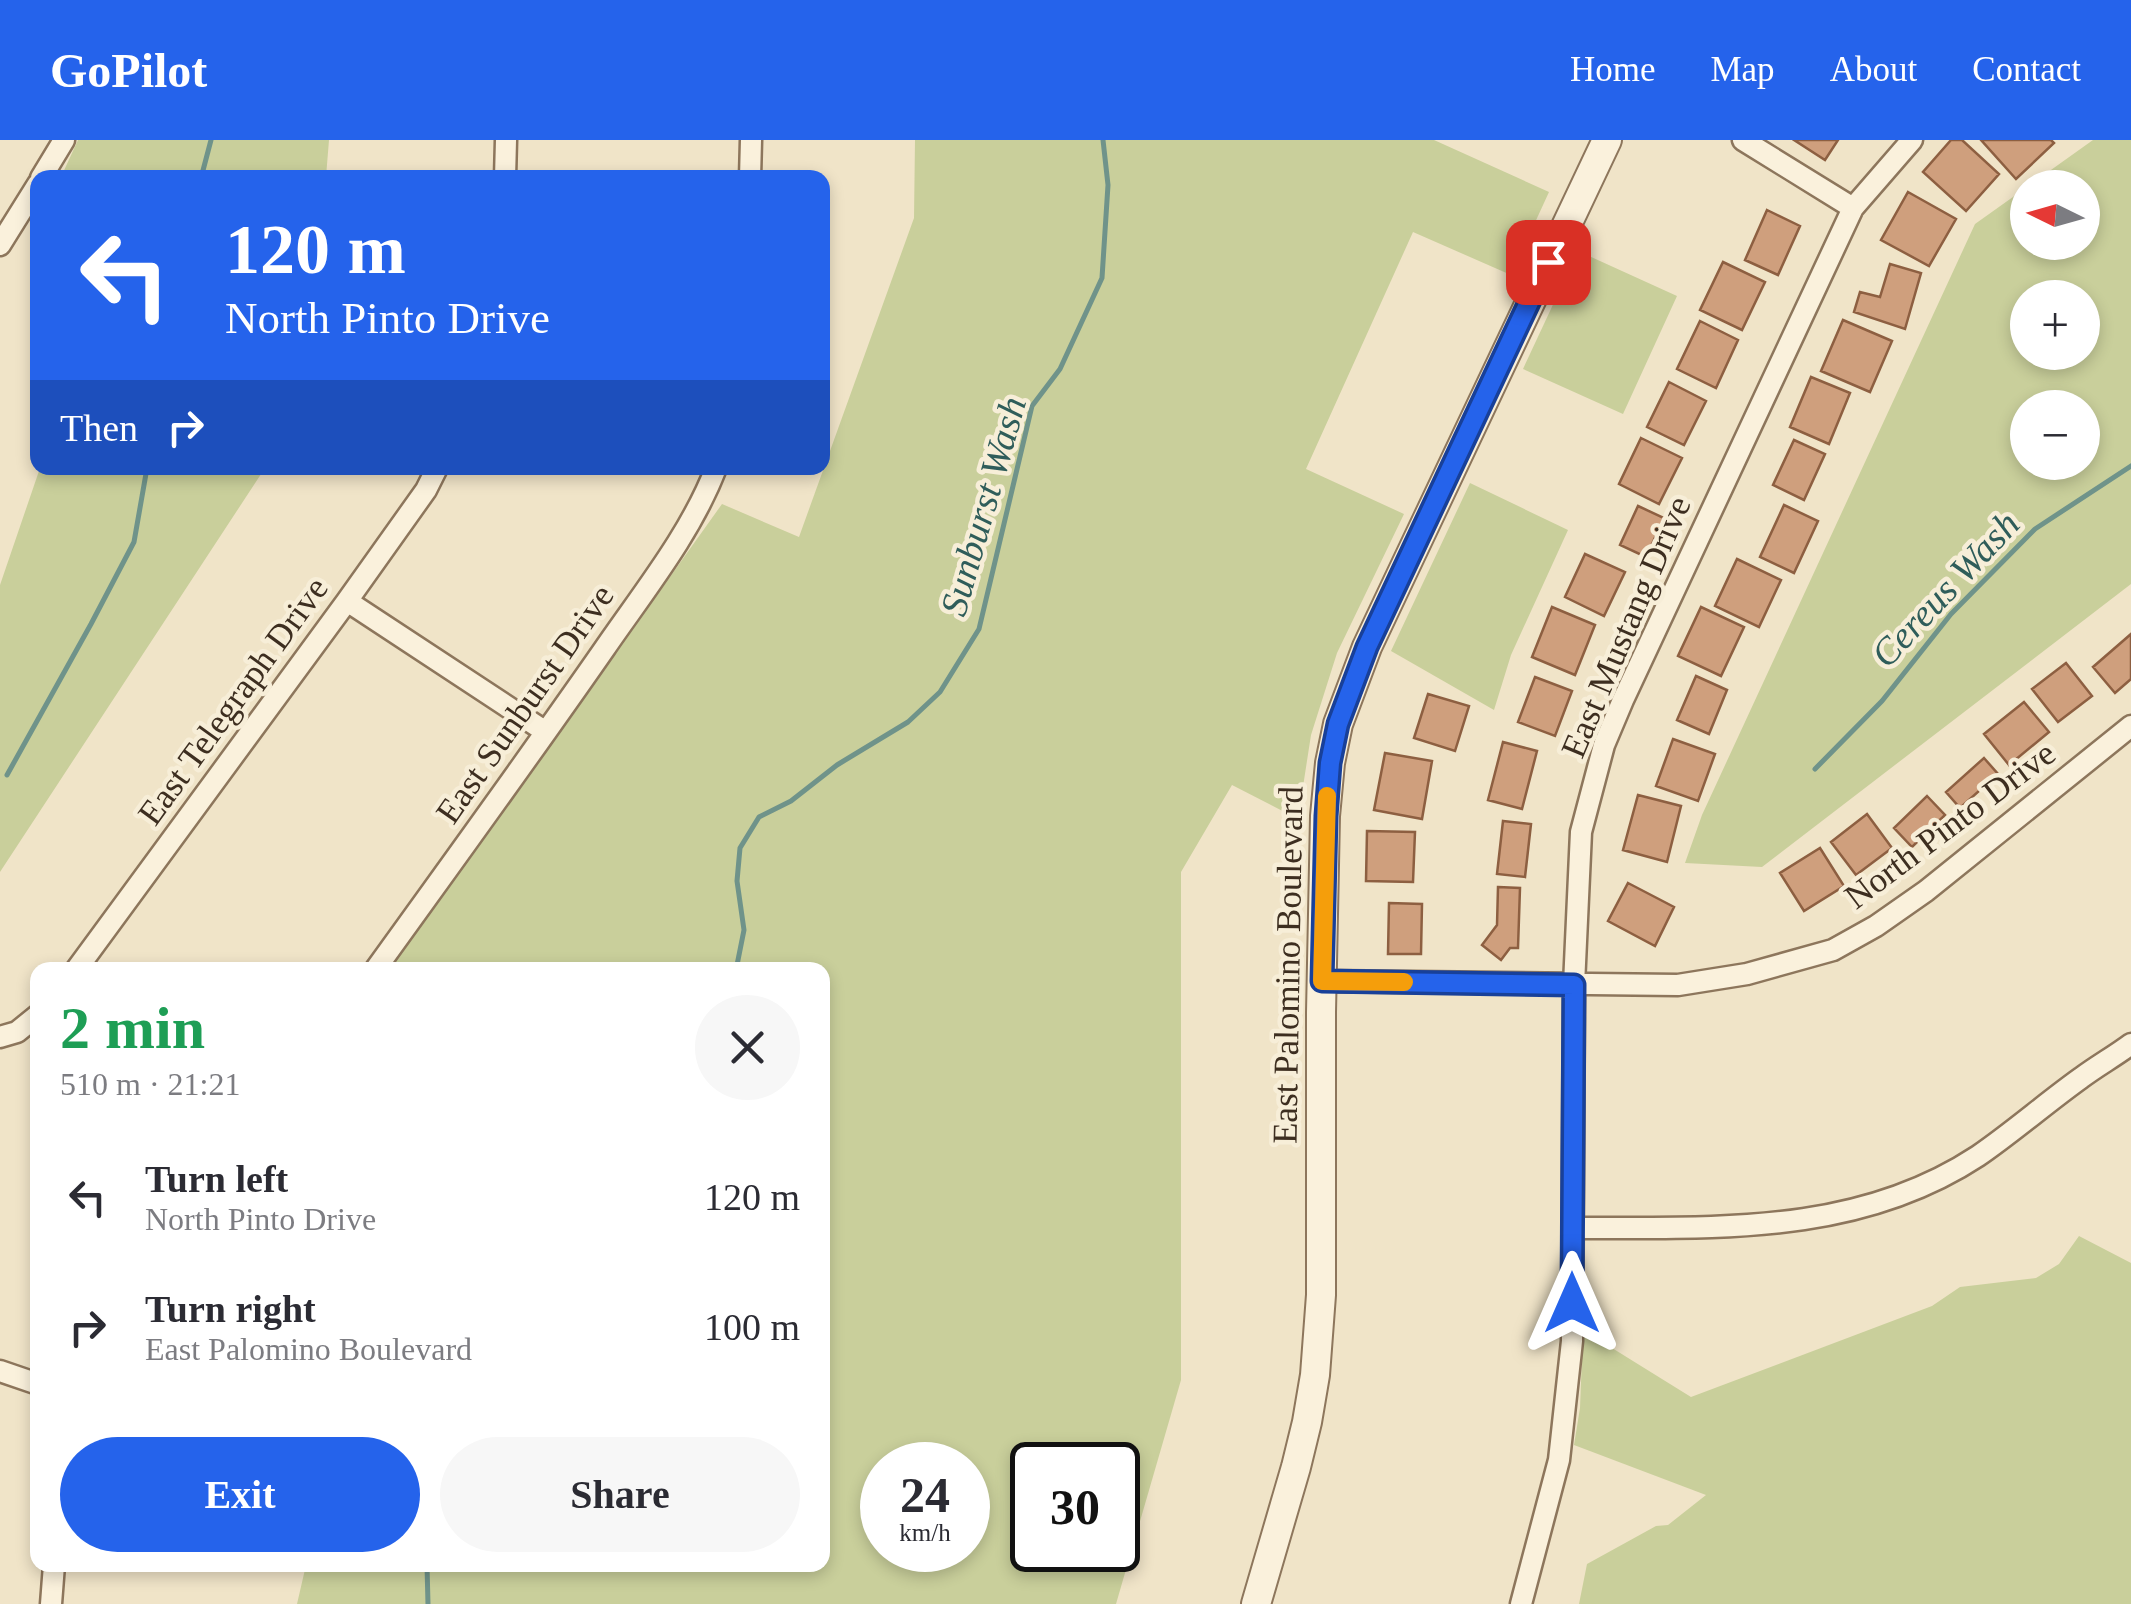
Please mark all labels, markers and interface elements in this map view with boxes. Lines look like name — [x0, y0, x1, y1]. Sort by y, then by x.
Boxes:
text: GoPilot — [50, 44, 207, 97]
text: Home — [1570, 50, 1655, 89]
text: Map — [1710, 50, 1775, 89]
text: About — [1830, 50, 1917, 89]
text: Contact — [1972, 50, 2081, 89]
north arrow — [2010, 170, 2100, 260]
map controls — [2010, 170, 2100, 480]
icon: left — [60, 210, 190, 340]
text: 120 m — [225, 211, 406, 288]
pin — [1506, 220, 1591, 305]
icon: arrive — [1521, 235, 1576, 290]
button: + — [2010, 280, 2100, 370]
text: North Pinto Drive — [225, 293, 550, 343]
button: − — [2010, 390, 2100, 480]
water label: Sunburst Wash — [932, 392, 1034, 620]
icon: right — [158, 400, 213, 455]
text: Then — [60, 407, 138, 449]
street label: East Mustang Drive — [1553, 491, 1699, 763]
water label: Cereus Wash — [1863, 503, 2027, 675]
street label: East Telegraph Drive — [130, 570, 336, 832]
street label: East Sunburst Drive — [428, 577, 622, 831]
street label: North Pinto Drive — [1837, 733, 2063, 917]
street label: East Palomino Boulevard — [1265, 785, 1311, 1144]
text: 2 min — [60, 995, 205, 1061]
button: close — [695, 995, 800, 1100]
text: 510 m · 21:21 — [60, 1066, 240, 1102]
text: Turn left — [145, 1158, 288, 1200]
icon: left — [60, 1170, 115, 1225]
text: 120 m — [704, 1176, 800, 1218]
text: North Pinto Drive — [145, 1201, 376, 1237]
position arrow — [1520, 1251, 1624, 1355]
text: Turn right — [145, 1288, 316, 1330]
icon: right — [60, 1300, 115, 1355]
text: 100 m — [704, 1306, 800, 1348]
text: East Palomino Boulevard — [145, 1331, 472, 1367]
button: Exit — [60, 1437, 420, 1552]
button: Share — [440, 1437, 800, 1552]
speed limit sign: 30 — [1010, 1442, 1140, 1572]
text: 24 — [900, 1467, 950, 1523]
text: km/h — [899, 1519, 951, 1546]

